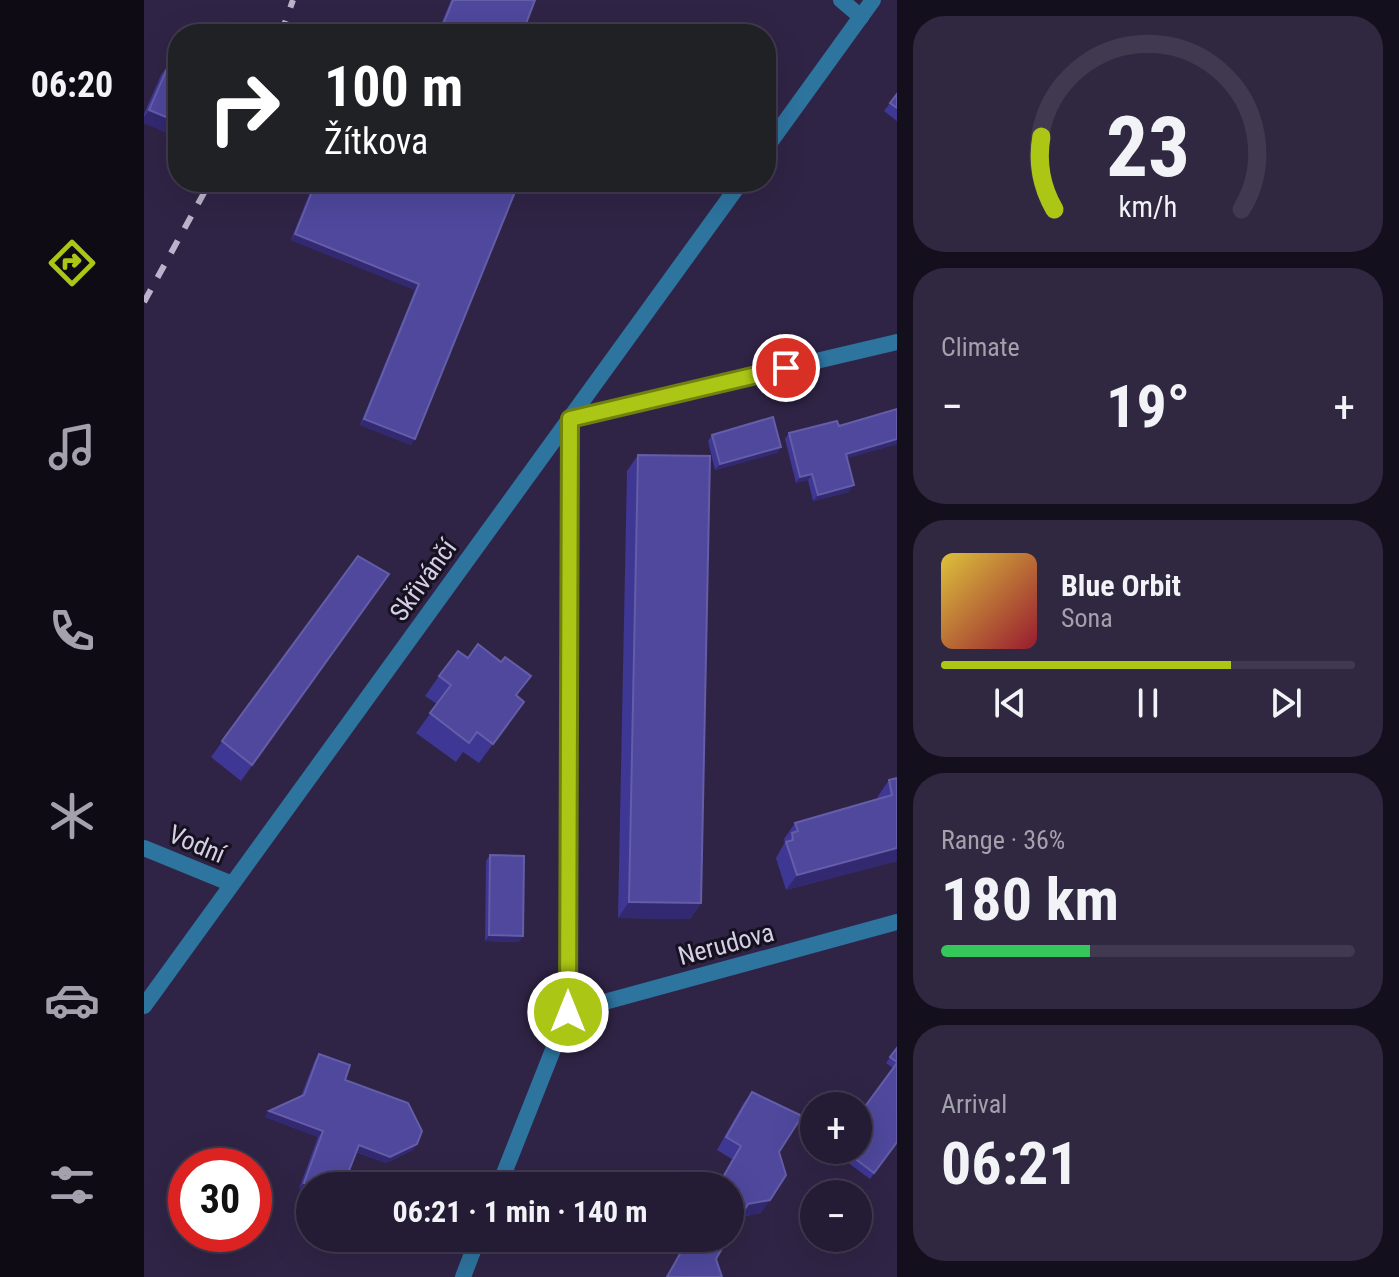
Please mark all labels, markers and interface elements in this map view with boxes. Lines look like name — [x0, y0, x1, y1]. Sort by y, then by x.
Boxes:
text: 100 m — [324, 54, 463, 120]
icon: right — [192, 56, 296, 160]
text: 06:20 — [31, 64, 113, 106]
text: 23 — [1106, 99, 1190, 196]
text: Žítkova — [324, 121, 428, 163]
text: km/h — [1119, 190, 1177, 224]
icon: directions — [44, 235, 100, 291]
text: Climate — [941, 332, 1020, 362]
pin — [752, 334, 820, 402]
icon: arrive — [764, 346, 808, 390]
text: 19° — [1106, 371, 1190, 442]
text: − — [941, 381, 963, 433]
text: + — [1333, 381, 1355, 433]
icon: music — [44, 419, 100, 475]
street label: Skřivánčí — [383, 532, 464, 627]
text: Blue Orbit — [1061, 568, 1181, 603]
icon: phone — [44, 603, 100, 659]
text: Sona — [1061, 603, 1113, 633]
icon: previous — [988, 681, 1032, 725]
icon: pause — [1126, 681, 1170, 725]
icon: next — [1264, 681, 1308, 725]
icon: climate — [44, 788, 100, 844]
street label: Vodní — [164, 819, 232, 870]
text: Range · 36% — [941, 825, 1065, 855]
text: 180 km — [941, 864, 1119, 935]
street label: Nerudova — [675, 917, 777, 971]
position arrow — [526, 970, 610, 1054]
icon: car — [44, 972, 100, 1028]
text: Arrival — [941, 1089, 1007, 1119]
map controls — [800, 1092, 872, 1252]
button: + — [800, 1092, 872, 1164]
text: 06:21 — [941, 1128, 1079, 1199]
speed limit sign: 30 — [168, 1148, 272, 1252]
icon: filters — [44, 1157, 100, 1213]
button: − — [800, 1180, 872, 1252]
text: 06:21 · 1 min · 140 m — [393, 1194, 647, 1229]

